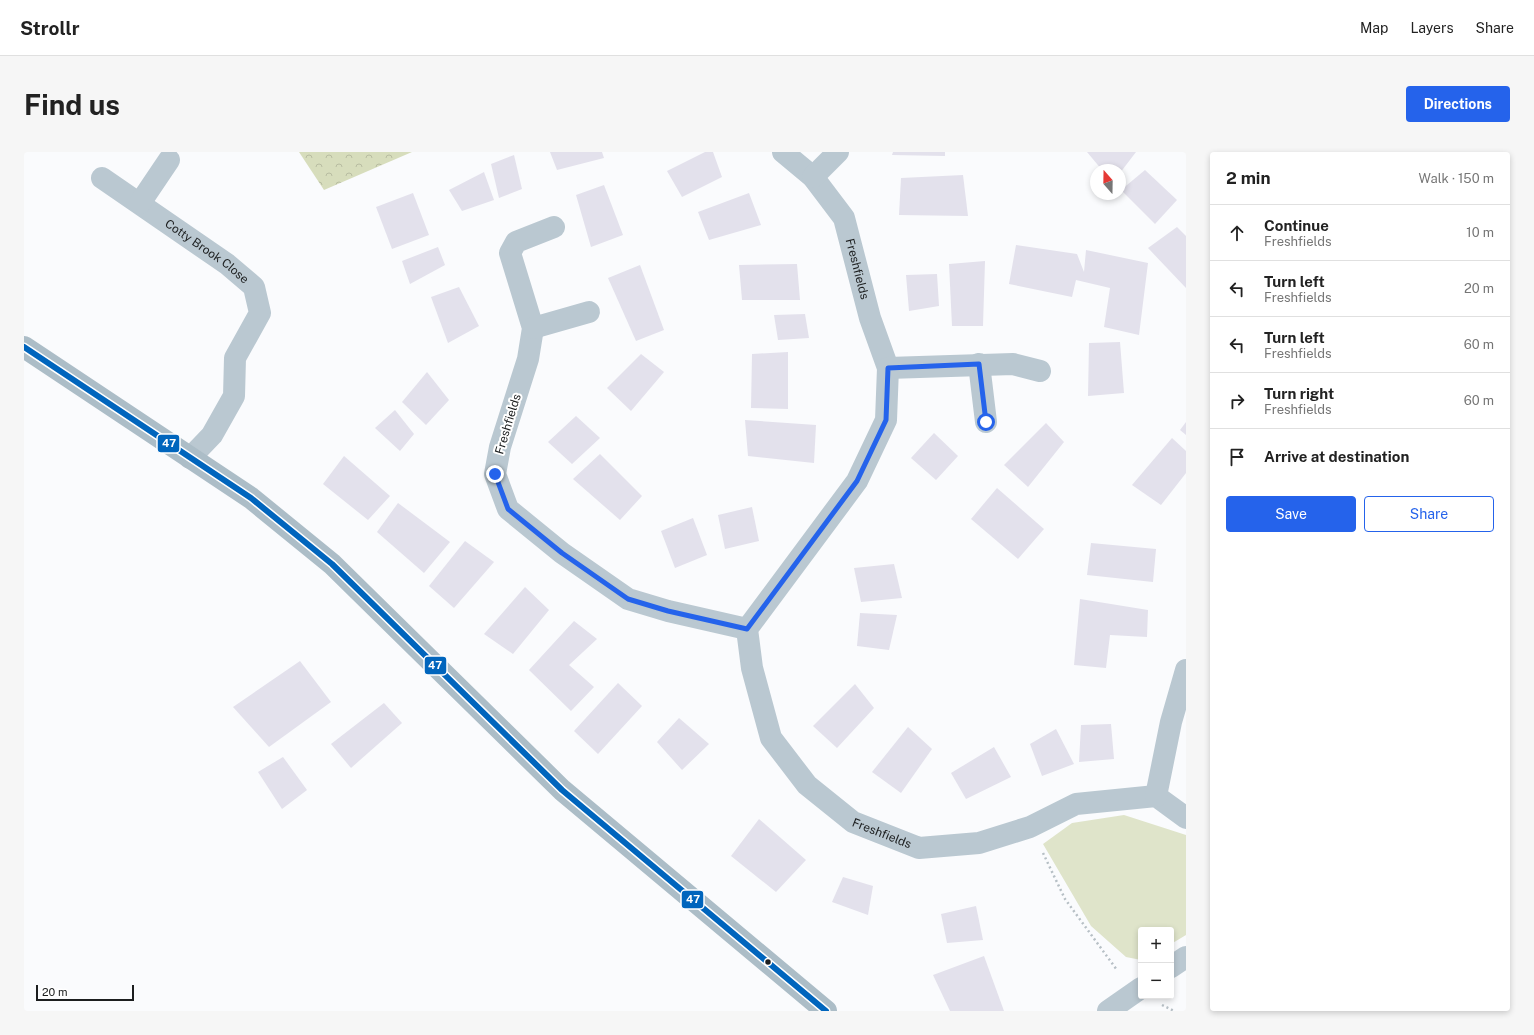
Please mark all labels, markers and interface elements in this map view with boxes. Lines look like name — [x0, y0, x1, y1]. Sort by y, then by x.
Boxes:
text: Strollr — [20, 17, 79, 39]
text: Map — [1360, 20, 1388, 36]
text: Layers — [1410, 20, 1454, 36]
text: Share — [1476, 20, 1514, 36]
button: Directions — [1406, 86, 1510, 122]
text: Find us — [24, 88, 120, 121]
north arrow — [1090, 164, 1126, 200]
text: 2 min — [1226, 168, 1271, 188]
text: Walk · 150 m — [1419, 171, 1494, 186]
street label: Cotty Brook Close — [162, 216, 252, 286]
text: Continue — [1264, 217, 1329, 234]
icon: ahead — [1226, 222, 1248, 244]
text: 10 m — [1466, 225, 1494, 240]
text: Freshfields — [1264, 234, 1332, 249]
street label: Freshfields — [843, 237, 872, 301]
text: Turn left — [1264, 273, 1325, 290]
icon: left — [1226, 278, 1248, 300]
text: 20 m — [1464, 281, 1494, 296]
text: Freshfields — [1264, 290, 1332, 305]
text: Turn left — [1264, 329, 1325, 346]
icon: left — [1226, 334, 1248, 356]
text: 60 m — [1464, 337, 1494, 352]
text: Freshfields — [1264, 346, 1332, 361]
text: Turn right — [1264, 385, 1334, 402]
icon: right — [1226, 390, 1248, 412]
street label: Freshfields — [492, 392, 524, 456]
text: 60 m — [1464, 393, 1494, 408]
text: Freshfields — [1264, 402, 1332, 417]
route start — [977, 413, 995, 431]
line badge: 47 — [157, 434, 180, 453]
text: 47 — [162, 437, 176, 449]
icon: arrive — [1226, 446, 1248, 468]
text: Arrive at destination — [1264, 448, 1409, 465]
route end — [486, 465, 504, 483]
button: Save — [1226, 496, 1356, 532]
button: Share — [1364, 496, 1494, 532]
line badge: 47 — [424, 656, 447, 675]
text: 47 — [428, 659, 442, 671]
street label: Freshfields — [850, 815, 913, 851]
line badge: 47 — [681, 890, 704, 909]
text: 47 — [686, 893, 700, 905]
map controls — [1138, 927, 1174, 999]
button: + — [1138, 927, 1174, 963]
unlabelled marker — [763, 957, 773, 967]
button: − — [1138, 963, 1174, 999]
scale bar — [36, 983, 134, 1002]
text: 20 m — [42, 986, 67, 998]

